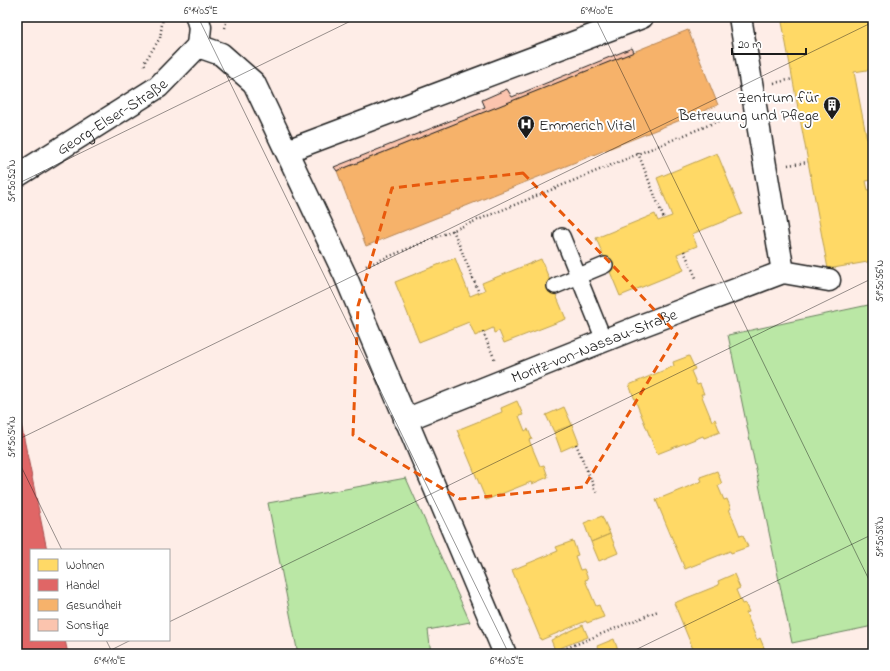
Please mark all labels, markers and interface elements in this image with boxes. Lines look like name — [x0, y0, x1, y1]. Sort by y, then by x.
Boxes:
text: 6°14'05"E — [184, 4, 218, 19]
text: 6°14'00"E — [581, 4, 613, 19]
scale bar — [732, 30, 806, 56]
text: 20 m — [738, 36, 761, 54]
street label: Georg-Elser-Straße — [53, 73, 175, 162]
place label: Zentrum für Betreuung und Pflege — [677, 86, 820, 128]
building icon: Zentrum für Betreuung und Pflege — [822, 95, 842, 120]
hospital icon: Emmerich Vital — [516, 114, 536, 139]
place label: Emmerich Vital — [539, 114, 635, 138]
text: 51°50'52"N — [5, 160, 20, 202]
text: 51°50'56"N — [873, 260, 888, 302]
street label: Moritz-von-Nassau-Straße — [508, 303, 682, 391]
text: 51°50'54"N — [5, 416, 20, 458]
text: 51°50'58"N — [873, 516, 888, 558]
legend — [30, 549, 170, 641]
text: Wohnen — [66, 557, 104, 575]
text: Handel — [66, 577, 100, 595]
text: Gesundheit — [66, 597, 122, 615]
text: Sonstige — [66, 617, 110, 636]
text: 6°14'10"E — [94, 654, 126, 669]
text: 6°14'05"E — [490, 654, 524, 669]

